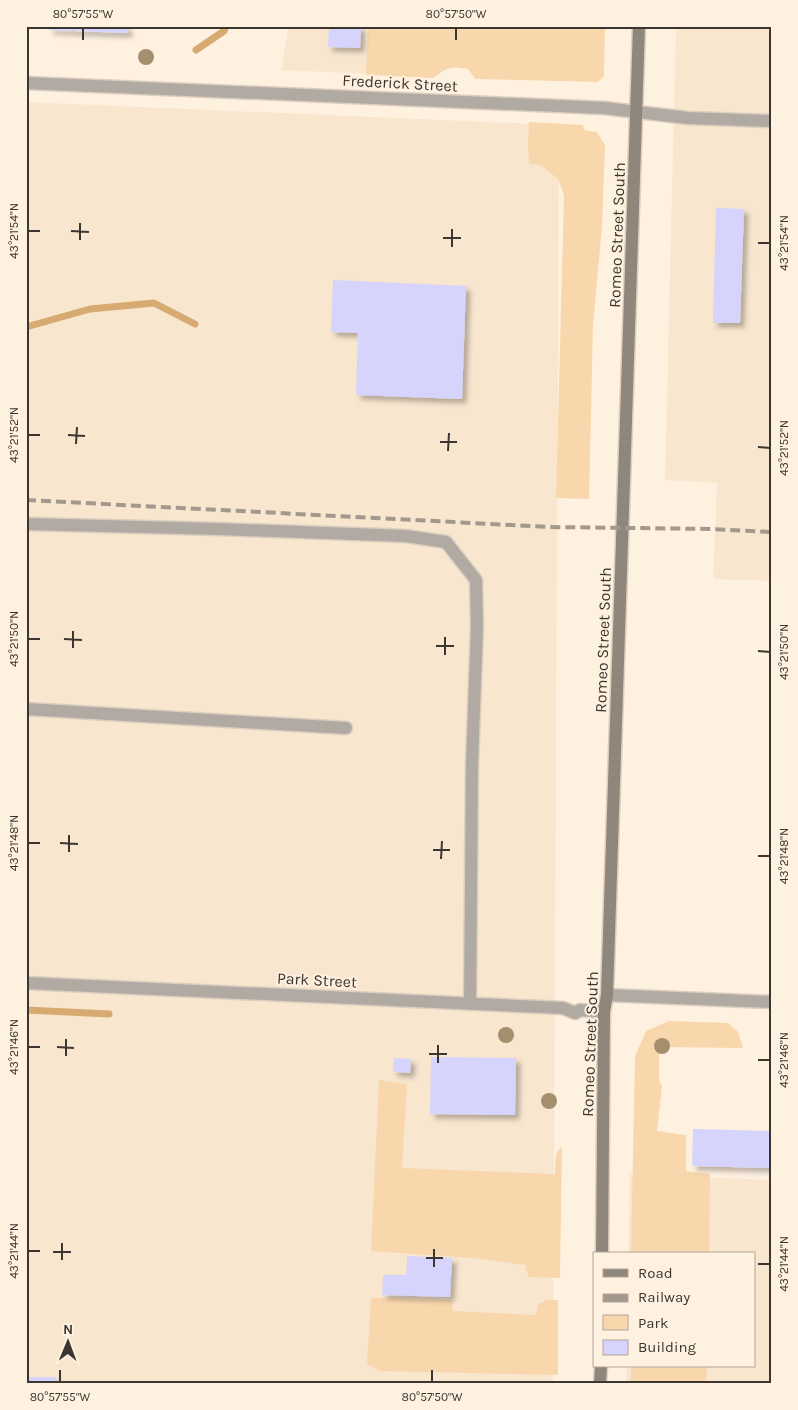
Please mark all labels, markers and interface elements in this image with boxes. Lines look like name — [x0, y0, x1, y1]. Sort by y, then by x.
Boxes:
text: 80°57'55"W — [53, 7, 114, 21]
text: 80°57'50"W — [426, 7, 487, 21]
street label: Frederick Street — [342, 70, 458, 96]
street label: Romeo Street South — [605, 162, 629, 308]
text: 43°21'54"N — [7, 203, 21, 259]
text: 43°21'54"N — [777, 215, 791, 271]
text: 43°21'52"N — [7, 407, 21, 463]
text: 43°21'52"N — [777, 420, 791, 476]
street label: Romeo Street South — [591, 567, 615, 713]
text: 43°21'50"N — [7, 611, 21, 667]
text: 43°21'50"N — [777, 624, 791, 680]
text: 43°21'48"N — [7, 815, 21, 871]
text: 43°21'48"N — [777, 828, 791, 884]
street label: Park Street — [276, 968, 358, 992]
street label: Romeo Street South — [578, 971, 602, 1117]
text: 43°21'46"N — [7, 1019, 21, 1075]
text: 43°21'46"N — [777, 1032, 791, 1088]
text: 43°21'44"N — [7, 1223, 21, 1279]
text: 43°21'44"N — [777, 1236, 791, 1292]
legend — [593, 1252, 756, 1368]
text: Road — [638, 1264, 673, 1282]
text: Railway — [638, 1288, 690, 1306]
text: Park — [638, 1314, 668, 1332]
north arrow — [42, 1318, 92, 1368]
text: N — [63, 1321, 73, 1338]
text: Building — [638, 1338, 696, 1356]
text: 80°57'55"W — [30, 1390, 91, 1404]
text: 80°57'50"W — [402, 1390, 463, 1404]

